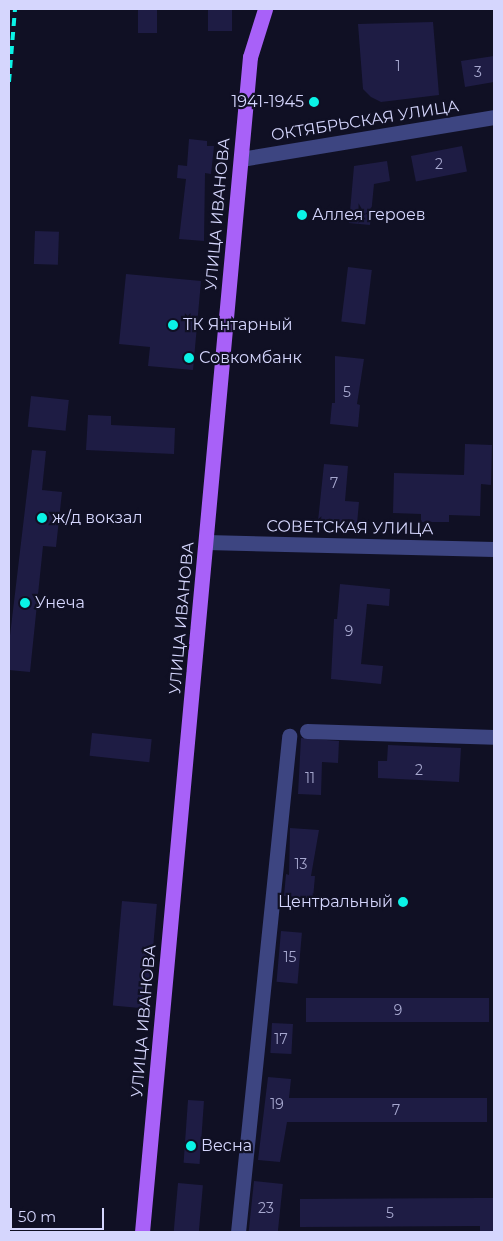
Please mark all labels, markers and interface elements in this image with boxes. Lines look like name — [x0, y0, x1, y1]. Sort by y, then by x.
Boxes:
house number: 1 — [395, 58, 401, 74]
house number: 3 — [474, 64, 482, 80]
place label: 1941-1945 — [232, 92, 304, 112]
marker: 1941-1945 — [308, 96, 320, 108]
street label: ОКТЯБРЬСКАЯ УЛИЦА — [270, 97, 460, 145]
street label: УЛИЦА ИВАНОВА — [202, 137, 234, 291]
house number: 2 — [435, 156, 443, 172]
place label: Аллея героев — [312, 205, 426, 225]
marker: Аллея героев — [296, 209, 308, 221]
place label: ТК Янтарный — [183, 315, 293, 335]
marker: ТК Янтарный — [167, 319, 179, 331]
place label: Совкомбанк — [199, 348, 302, 368]
marker: Совкомбанк — [183, 352, 195, 364]
house number: 5 — [343, 384, 351, 400]
house number: 7 — [330, 475, 338, 491]
place label: ж/д вокзал — [52, 508, 143, 528]
marker: ж/д вокзал — [36, 512, 48, 524]
street label: СОВЕТСКАЯ УЛИЦА — [266, 517, 434, 539]
street label: УЛИЦА ИВАНОВА — [166, 541, 198, 695]
place label: Унеча — [35, 593, 85, 613]
marker: Унеча — [19, 597, 31, 609]
house number: 9 — [345, 623, 353, 639]
house number: 2 — [415, 762, 423, 778]
house number: 11 — [305, 770, 315, 786]
house number: 13 — [295, 856, 307, 872]
place label: Центральный — [278, 892, 393, 912]
marker: Центральный — [397, 896, 409, 908]
street label: УЛИЦА ИВАНОВА — [128, 944, 160, 1098]
house number: 15 — [284, 949, 296, 965]
house number: 9 — [394, 1002, 402, 1018]
house number: 17 — [274, 1031, 288, 1047]
house number: 19 — [270, 1096, 284, 1112]
house number: 7 — [392, 1102, 400, 1118]
place label: Весна — [201, 1136, 252, 1156]
marker: Весна — [185, 1140, 197, 1152]
scale bar — [12, 1198, 106, 1230]
house number: 23 — [258, 1200, 274, 1216]
house number: 5 — [386, 1205, 394, 1221]
text: 50 m — [18, 1207, 56, 1226]

